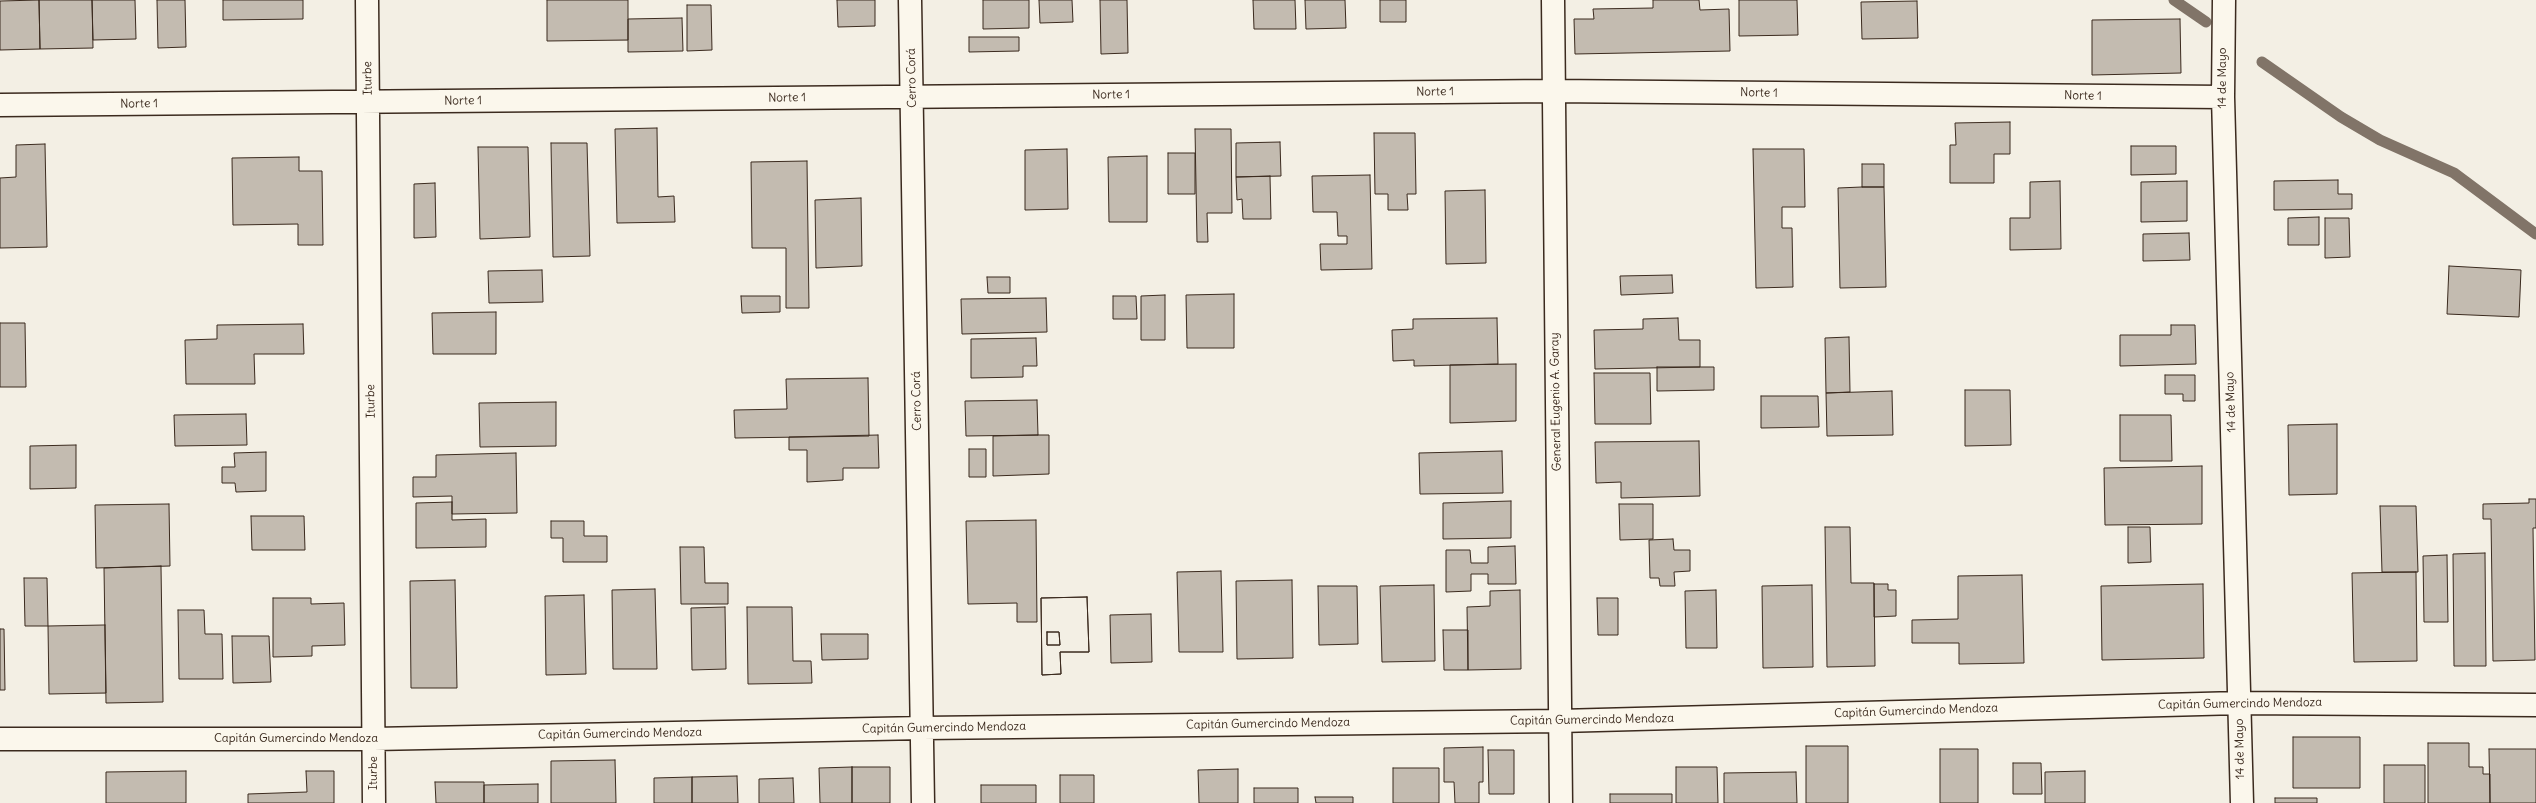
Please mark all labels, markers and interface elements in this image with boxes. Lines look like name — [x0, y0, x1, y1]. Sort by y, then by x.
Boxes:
street label: Cerro Corá — [904, 48, 920, 108]
street label: 14 de Mayo — [2216, 48, 2230, 108]
street label: Iturbe — [361, 61, 375, 95]
street label: Norte 1 — [1416, 84, 1454, 100]
street label: Norte 1 — [1740, 85, 1778, 101]
street label: Norte 1 — [1092, 87, 1130, 103]
street label: Norte 1 — [2064, 88, 2102, 104]
street label: Norte 1 — [768, 90, 806, 106]
street label: Norte 1 — [444, 93, 482, 109]
street label: Norte 1 — [120, 96, 158, 112]
street label: General Eugenio A. Garay — [1548, 332, 1564, 472]
street label: Cerro Corá — [909, 371, 925, 431]
street label: 14 de Mayo — [2223, 371, 2239, 433]
street label: Iturbe — [364, 384, 378, 418]
street label: Capitán Gumercindo Mendoza — [2158, 695, 2322, 713]
street label: Capitán Gumercindo Mendoza — [1834, 701, 1998, 721]
street label: Capitán Gumercindo Mendoza — [1510, 711, 1674, 729]
street label: Capitán Gumercindo Mendoza — [1186, 715, 1350, 733]
street label: 14 de Mayo — [2232, 718, 2248, 780]
street label: Capitán Gumercindo Mendoza — [862, 719, 1026, 737]
street label: Capitán Gumercindo Mendoza — [538, 725, 702, 743]
street label: Capitán Gumercindo Mendoza — [214, 732, 378, 746]
street label: Iturbe — [367, 756, 381, 790]

